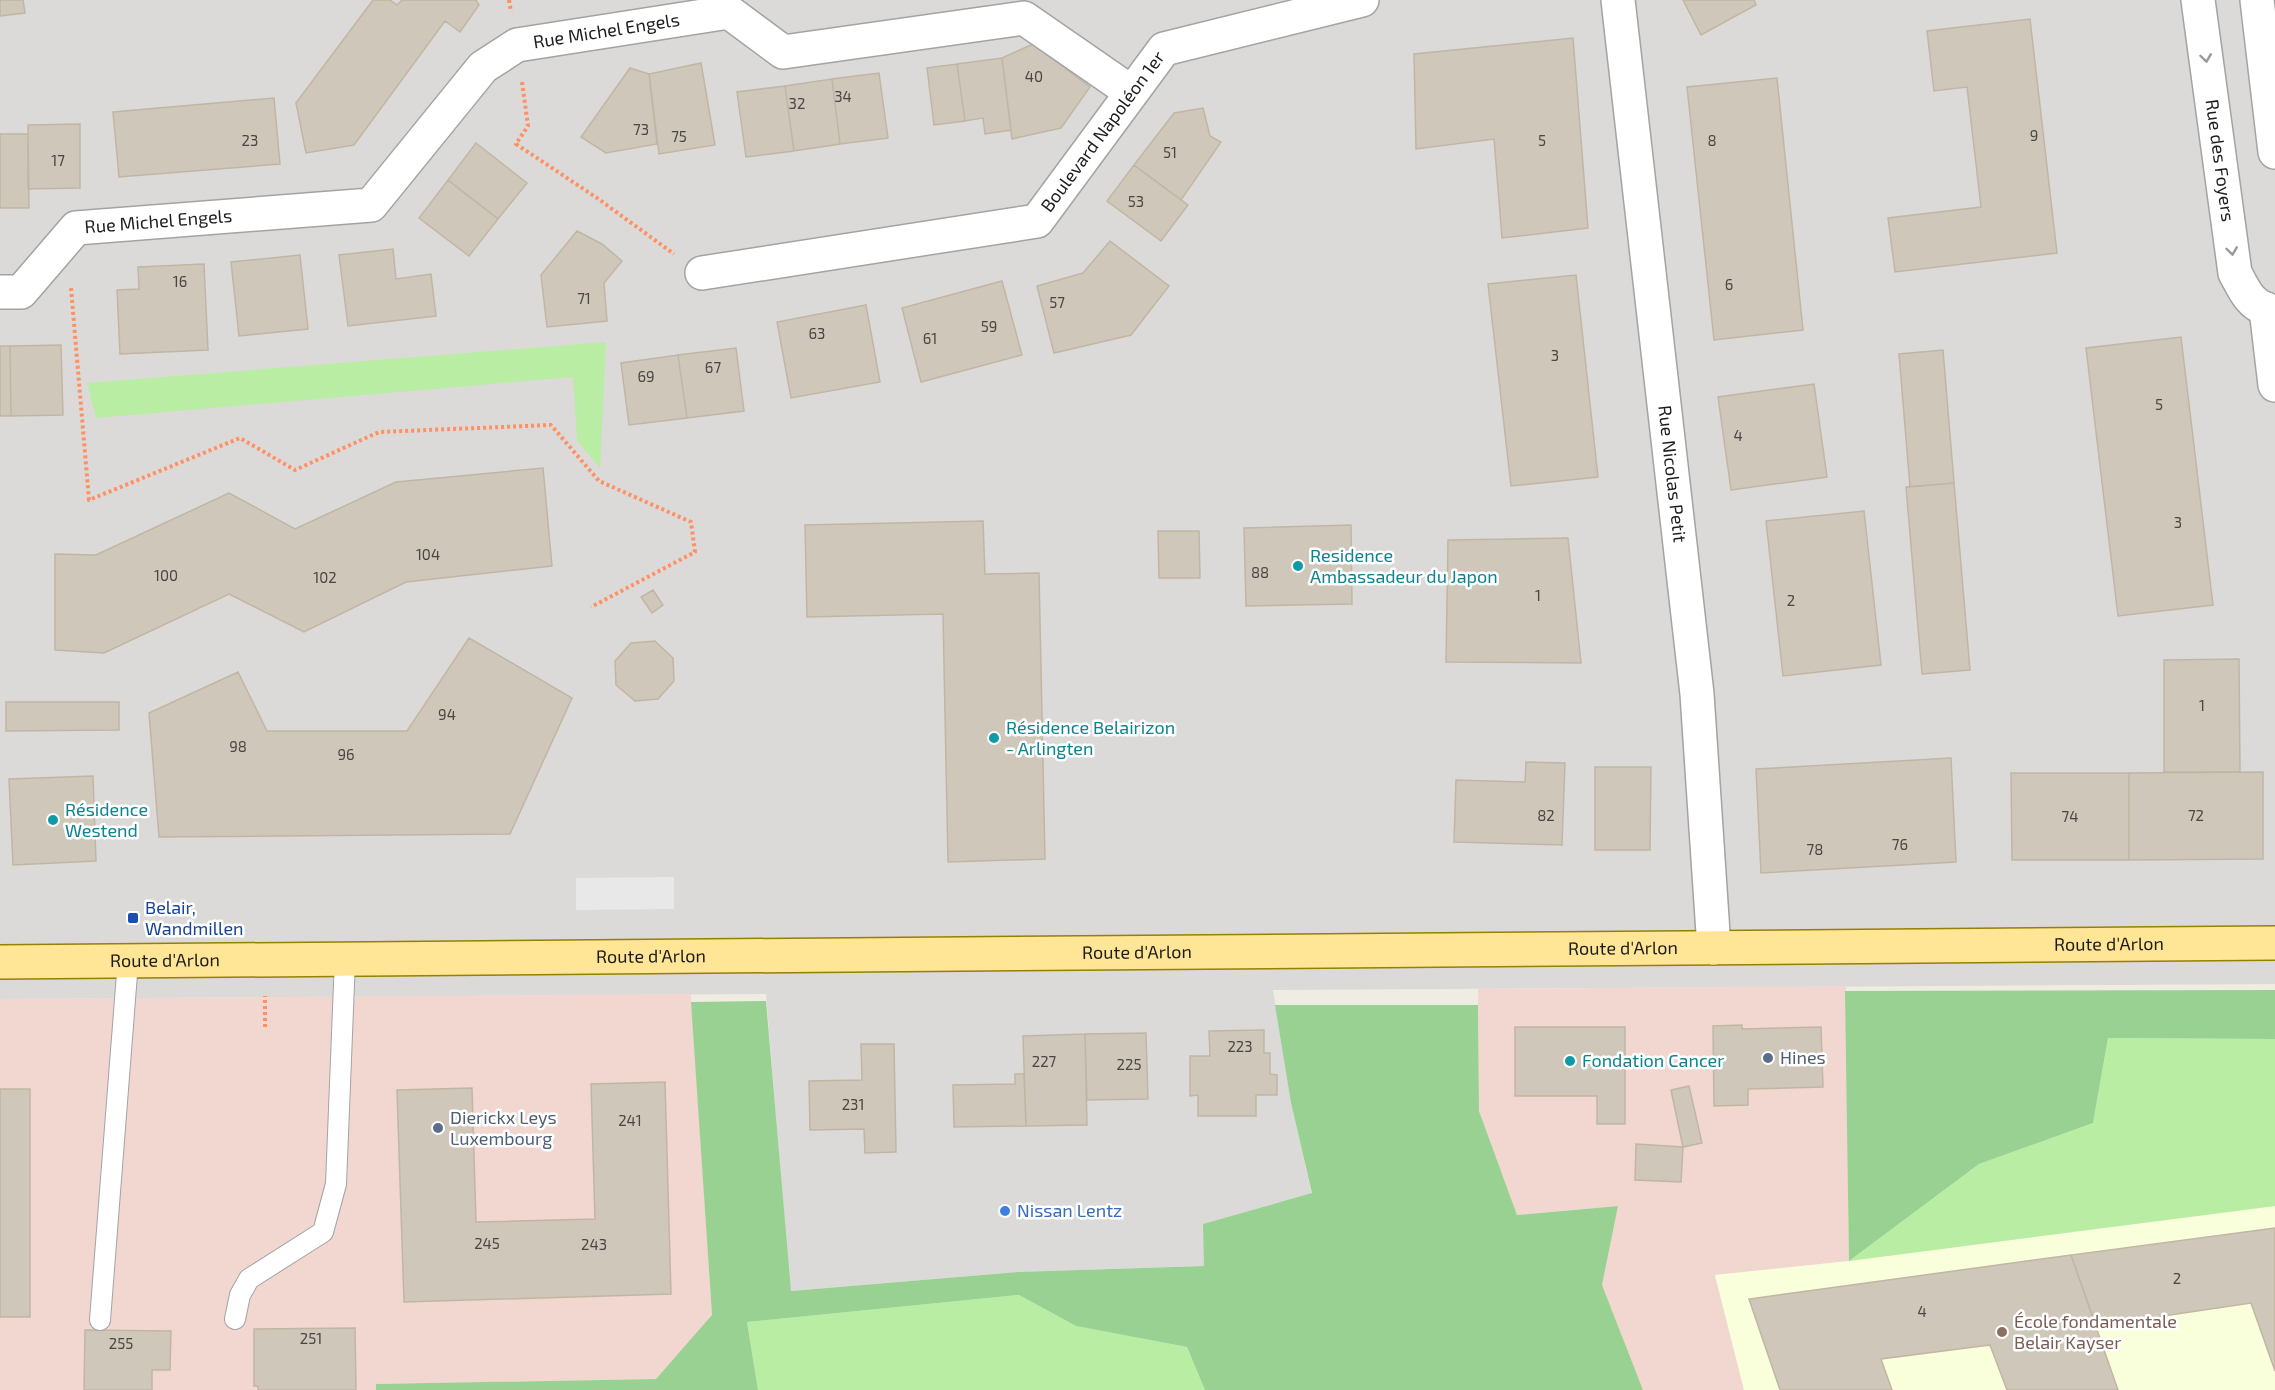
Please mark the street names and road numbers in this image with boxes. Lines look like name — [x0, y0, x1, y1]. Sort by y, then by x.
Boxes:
street label: Rue Michel Engels — [531, 8, 681, 52]
street label: Boulevard Napoléon 1er — [1036, 46, 1169, 216]
street label: Rue des Foyers — [2202, 98, 2240, 223]
street label: Rue Michel Engels — [84, 204, 233, 237]
street label: Rue Nicolas Petit — [1654, 404, 1692, 544]
street label: Route d'Arlon — [2054, 932, 2164, 955]
street label: Route d'Arlon — [1568, 936, 1678, 959]
street label: Route d'Arlon — [1082, 940, 1192, 963]
street label: Route d'Arlon — [596, 944, 706, 967]
street label: Route d'Arlon — [110, 948, 220, 971]

